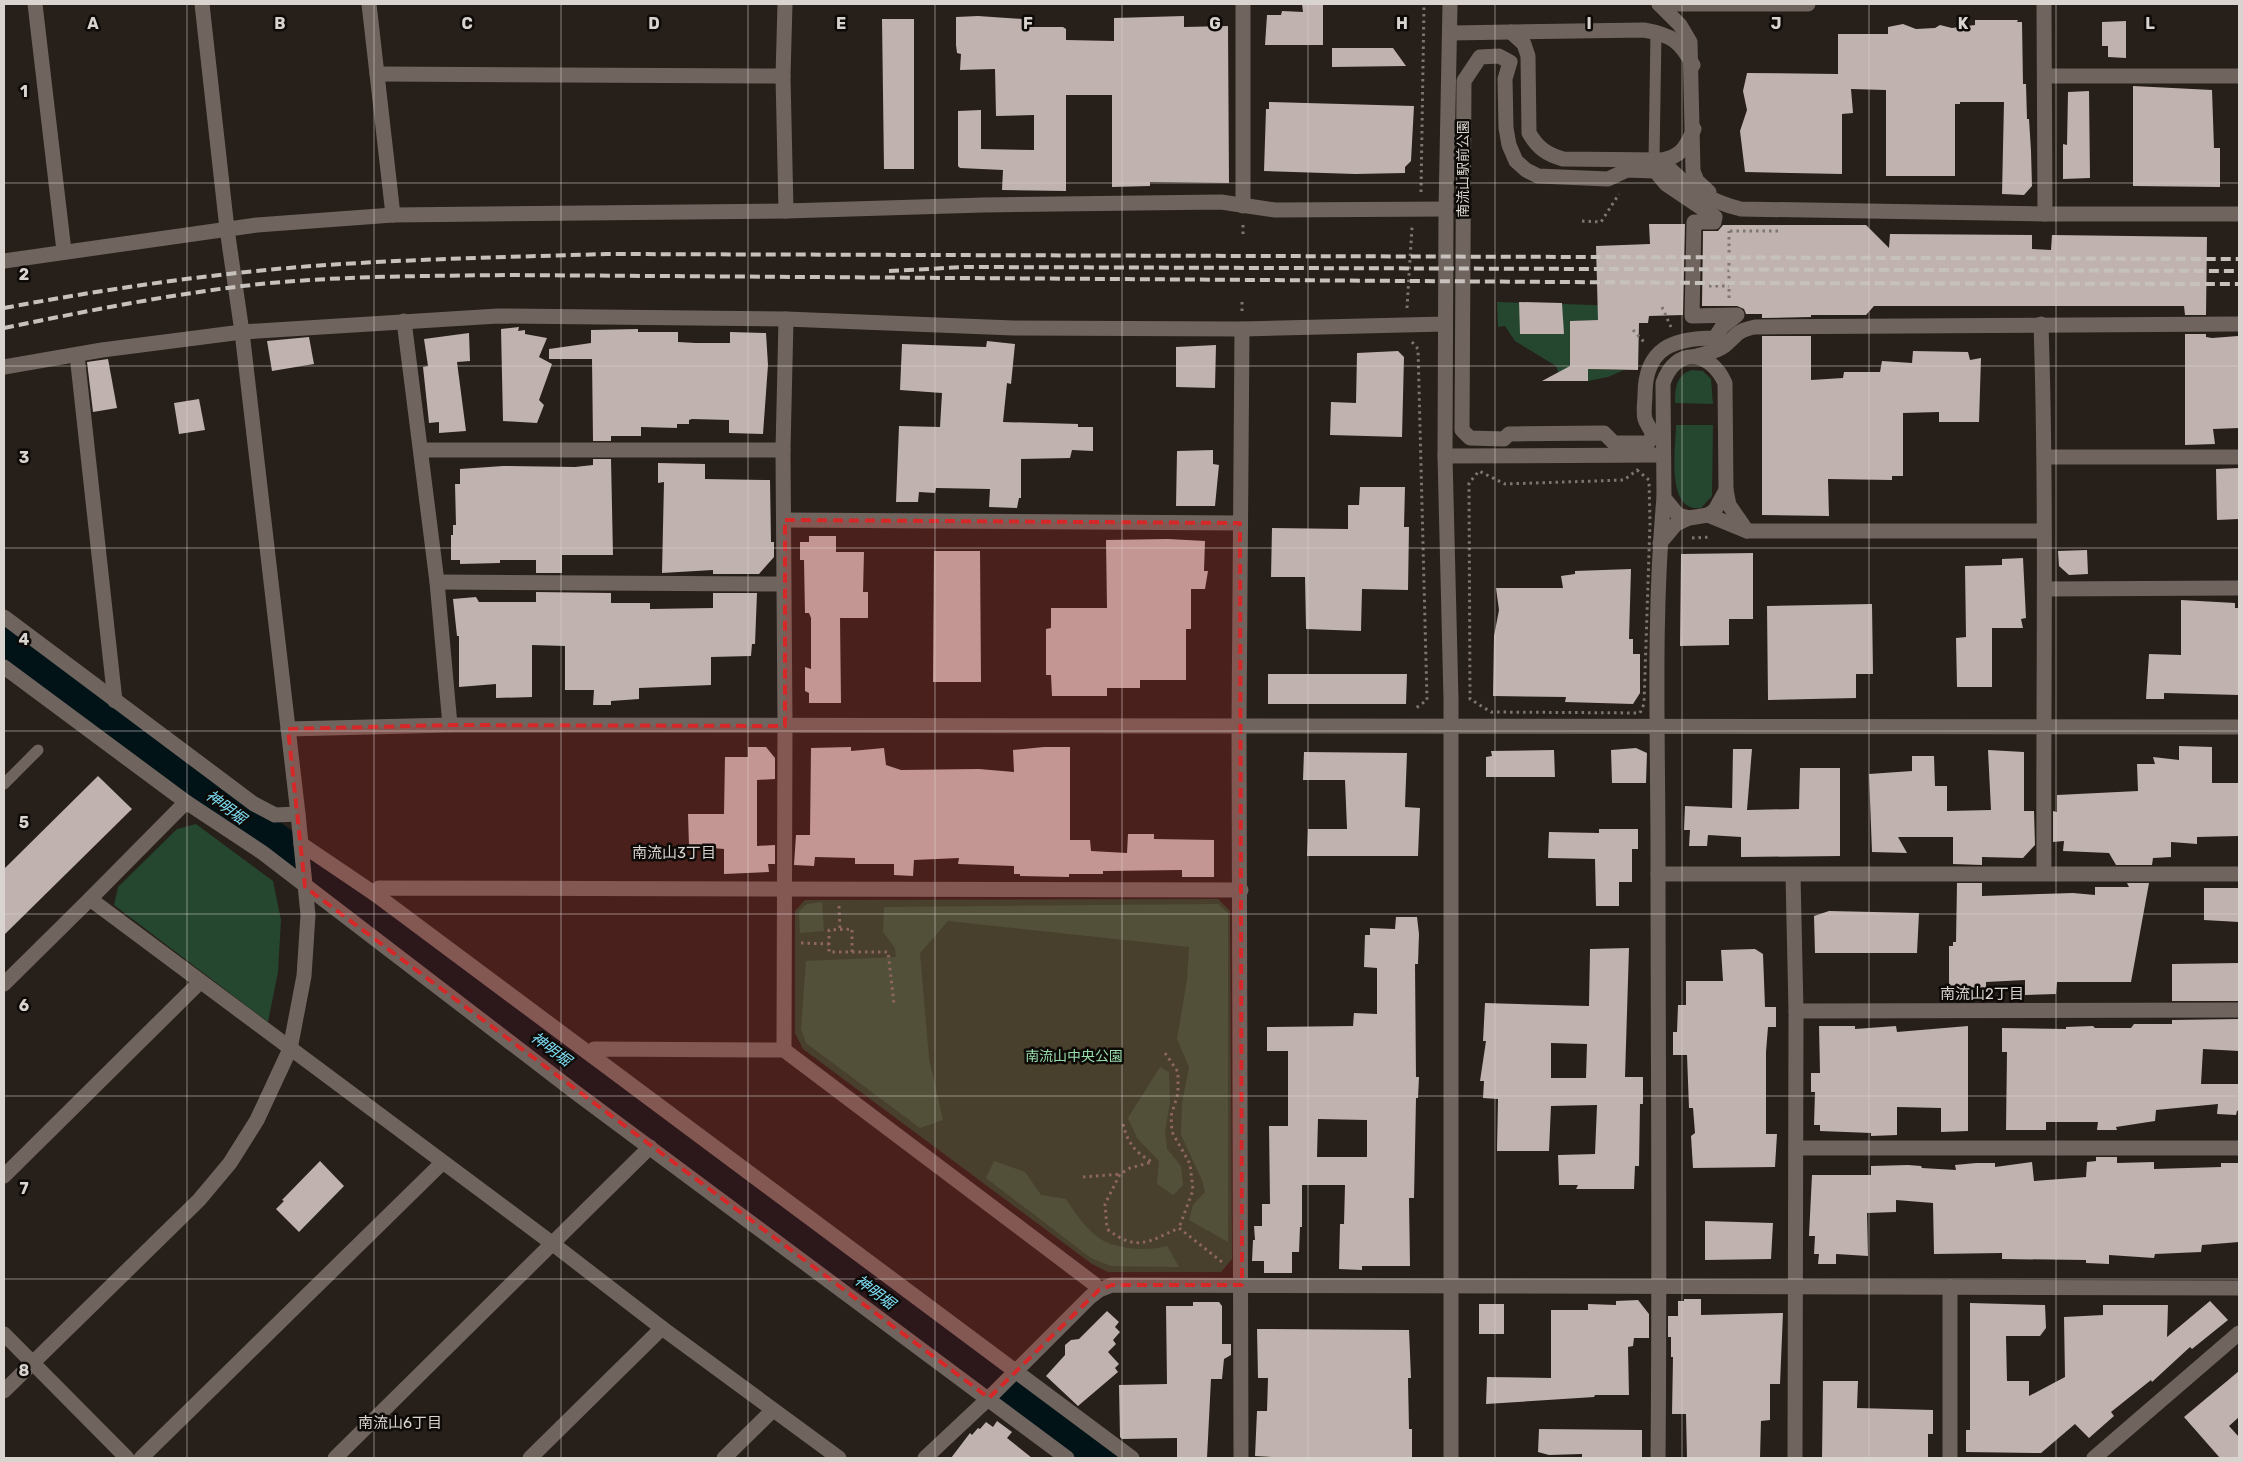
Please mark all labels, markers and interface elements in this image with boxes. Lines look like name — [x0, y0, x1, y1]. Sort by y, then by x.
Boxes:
text: A — [87, 14, 99, 33]
text: B — [274, 14, 286, 33]
text: C — [461, 14, 473, 33]
text: D — [648, 14, 660, 33]
text: E — [836, 14, 846, 33]
text: F — [1023, 14, 1033, 33]
text: G — [1209, 14, 1221, 33]
text: H — [1396, 14, 1408, 33]
text: I — [1586, 14, 1592, 33]
text: J — [1771, 14, 1781, 33]
text: K — [1958, 14, 1969, 33]
text: L — [2145, 14, 2155, 33]
text: 1 — [20, 82, 28, 101]
street label: 南流山駅前公園 — [1455, 120, 1472, 218]
text: 2 — [19, 265, 29, 284]
text: 3 — [19, 448, 29, 467]
text: 4 — [19, 630, 30, 649]
water label: 神明堀 — [203, 786, 251, 829]
text: 5 — [19, 813, 29, 832]
district label: 南流山3丁目 — [632, 844, 716, 862]
district label: 南流山2丁目 — [1940, 985, 2024, 1003]
text: 6 — [19, 996, 29, 1015]
water label: 神明堀 — [528, 1028, 576, 1071]
park label: 南流山中央公園 — [1025, 1048, 1123, 1065]
text: 7 — [19, 1179, 29, 1198]
water label: 神明堀 — [852, 1271, 900, 1314]
text: 8 — [19, 1361, 30, 1380]
district label: 南流山6丁目 — [358, 1414, 442, 1432]

